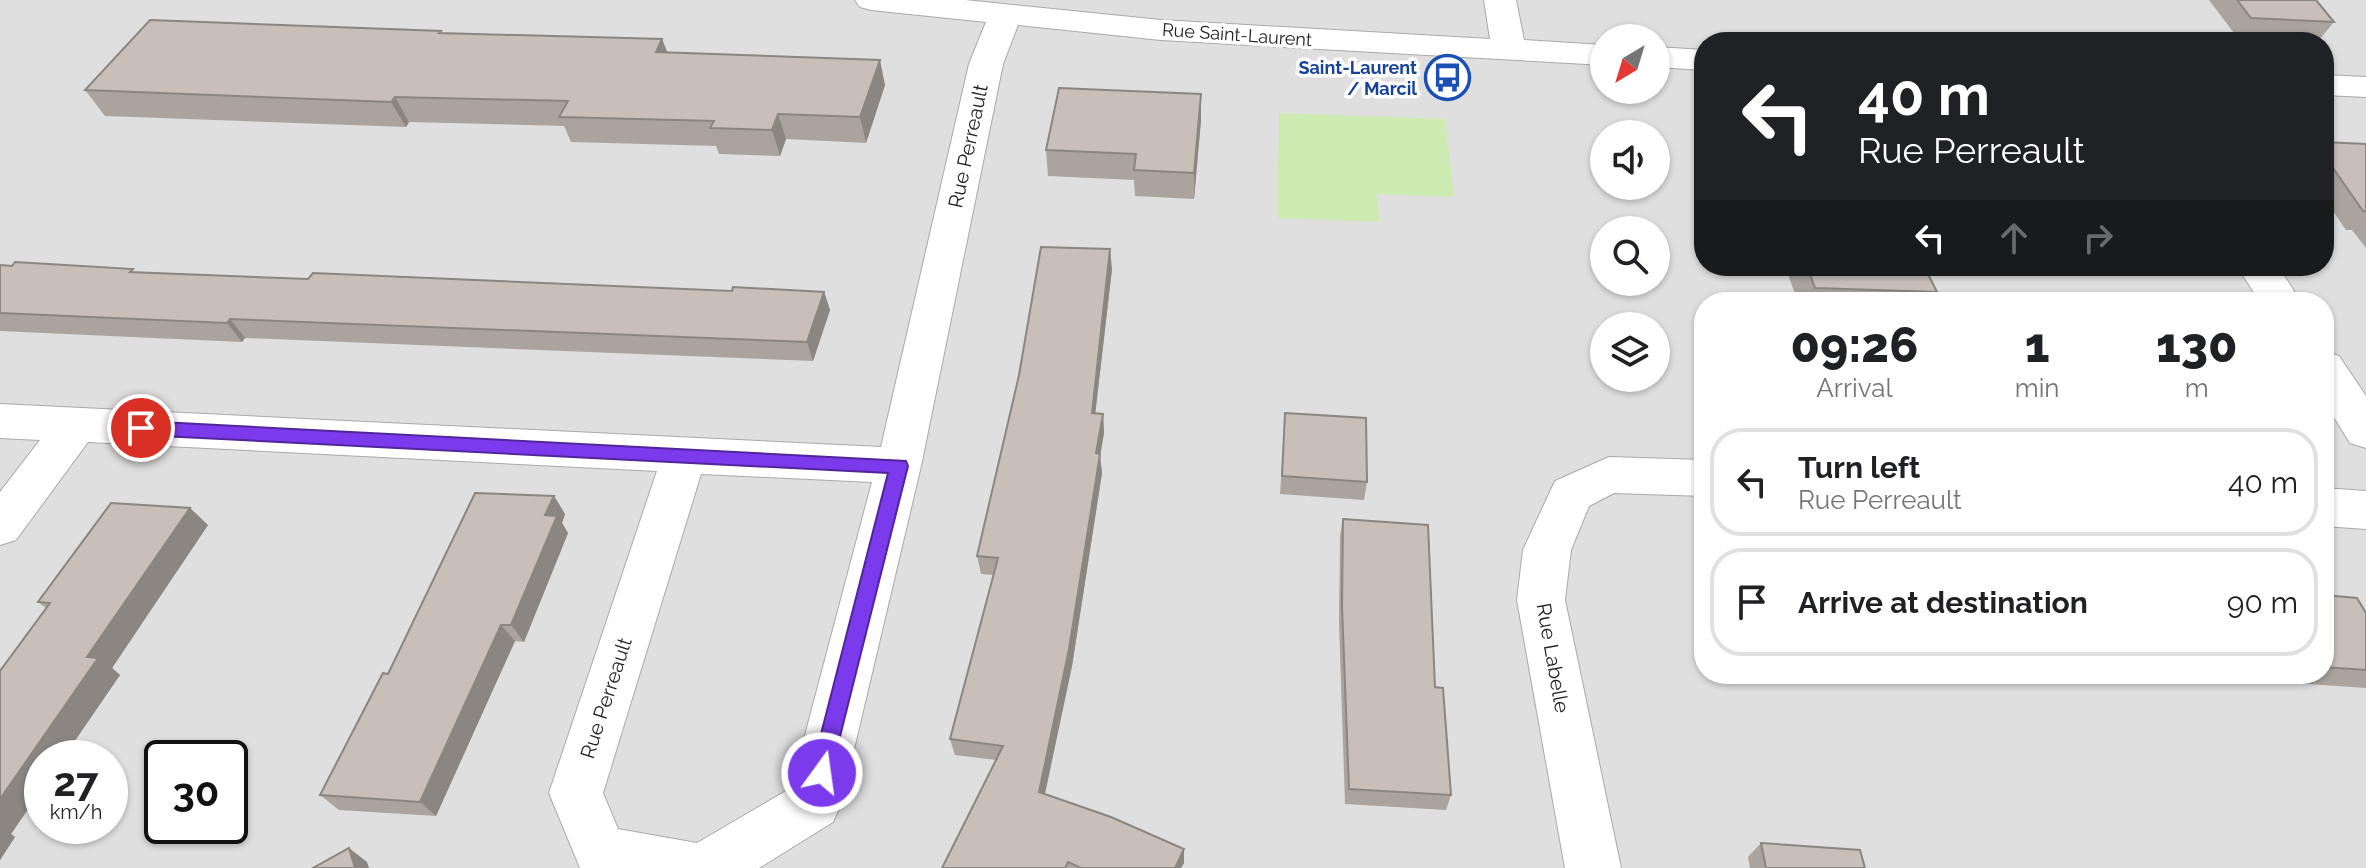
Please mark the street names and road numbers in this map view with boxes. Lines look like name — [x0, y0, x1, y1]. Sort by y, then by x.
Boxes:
street label: Rue Saint-Laurent — [1161, 19, 1313, 50]
street label: Rue Perreault — [943, 82, 993, 210]
street label: Rue Labelle — [1532, 601, 1574, 715]
street label: Rue Perreault — [575, 634, 637, 762]

